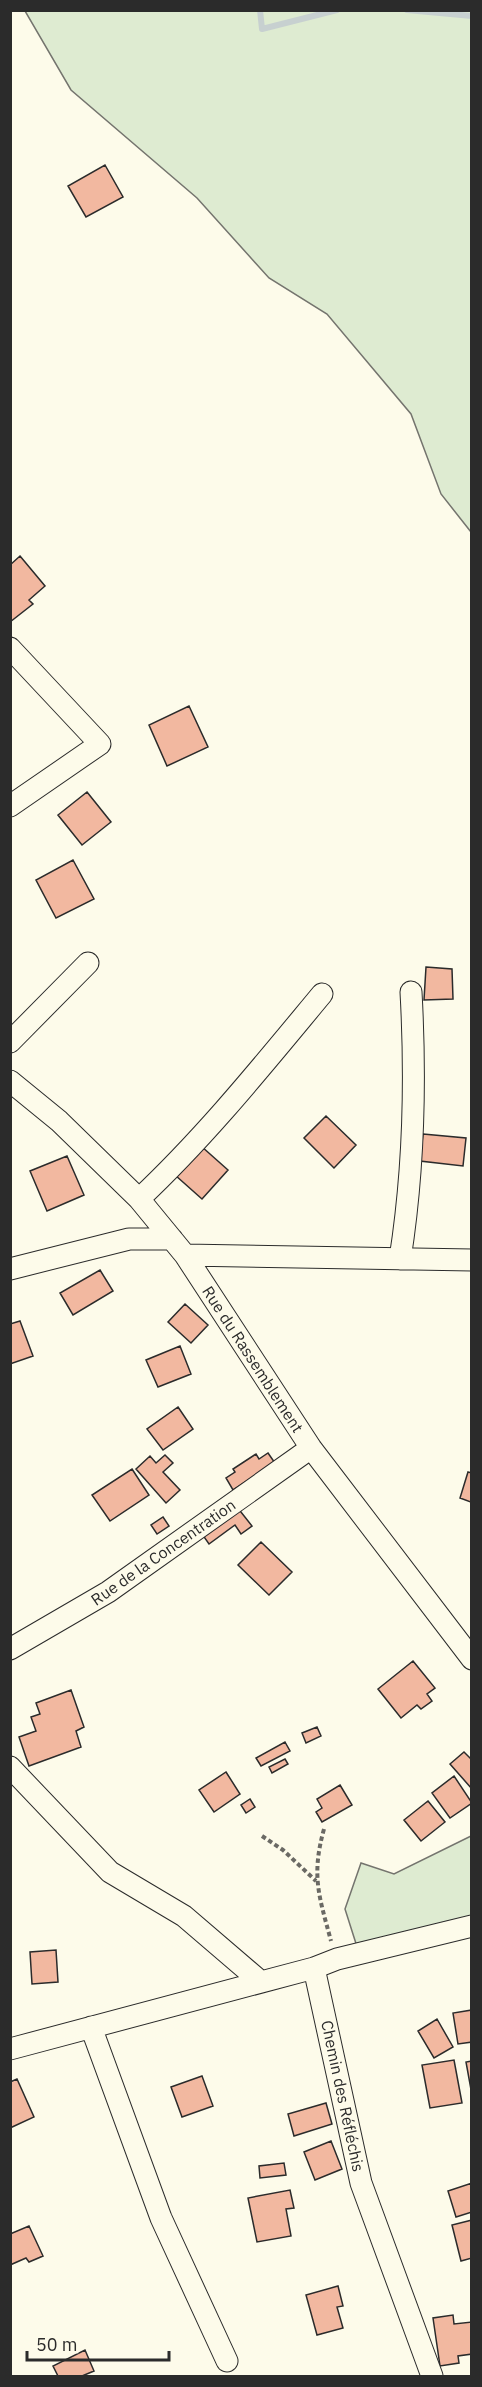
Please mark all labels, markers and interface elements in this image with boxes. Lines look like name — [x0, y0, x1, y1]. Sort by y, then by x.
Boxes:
street label: Rue du Rassemblement — [198, 1282, 308, 1436]
street label: Rue de la Concentration — [87, 1495, 239, 1609]
street label: Chemin des Réfléchis — [317, 2018, 369, 2174]
scale bar — [27, 2324, 170, 2362]
text: 50 m — [36, 2333, 78, 2356]

